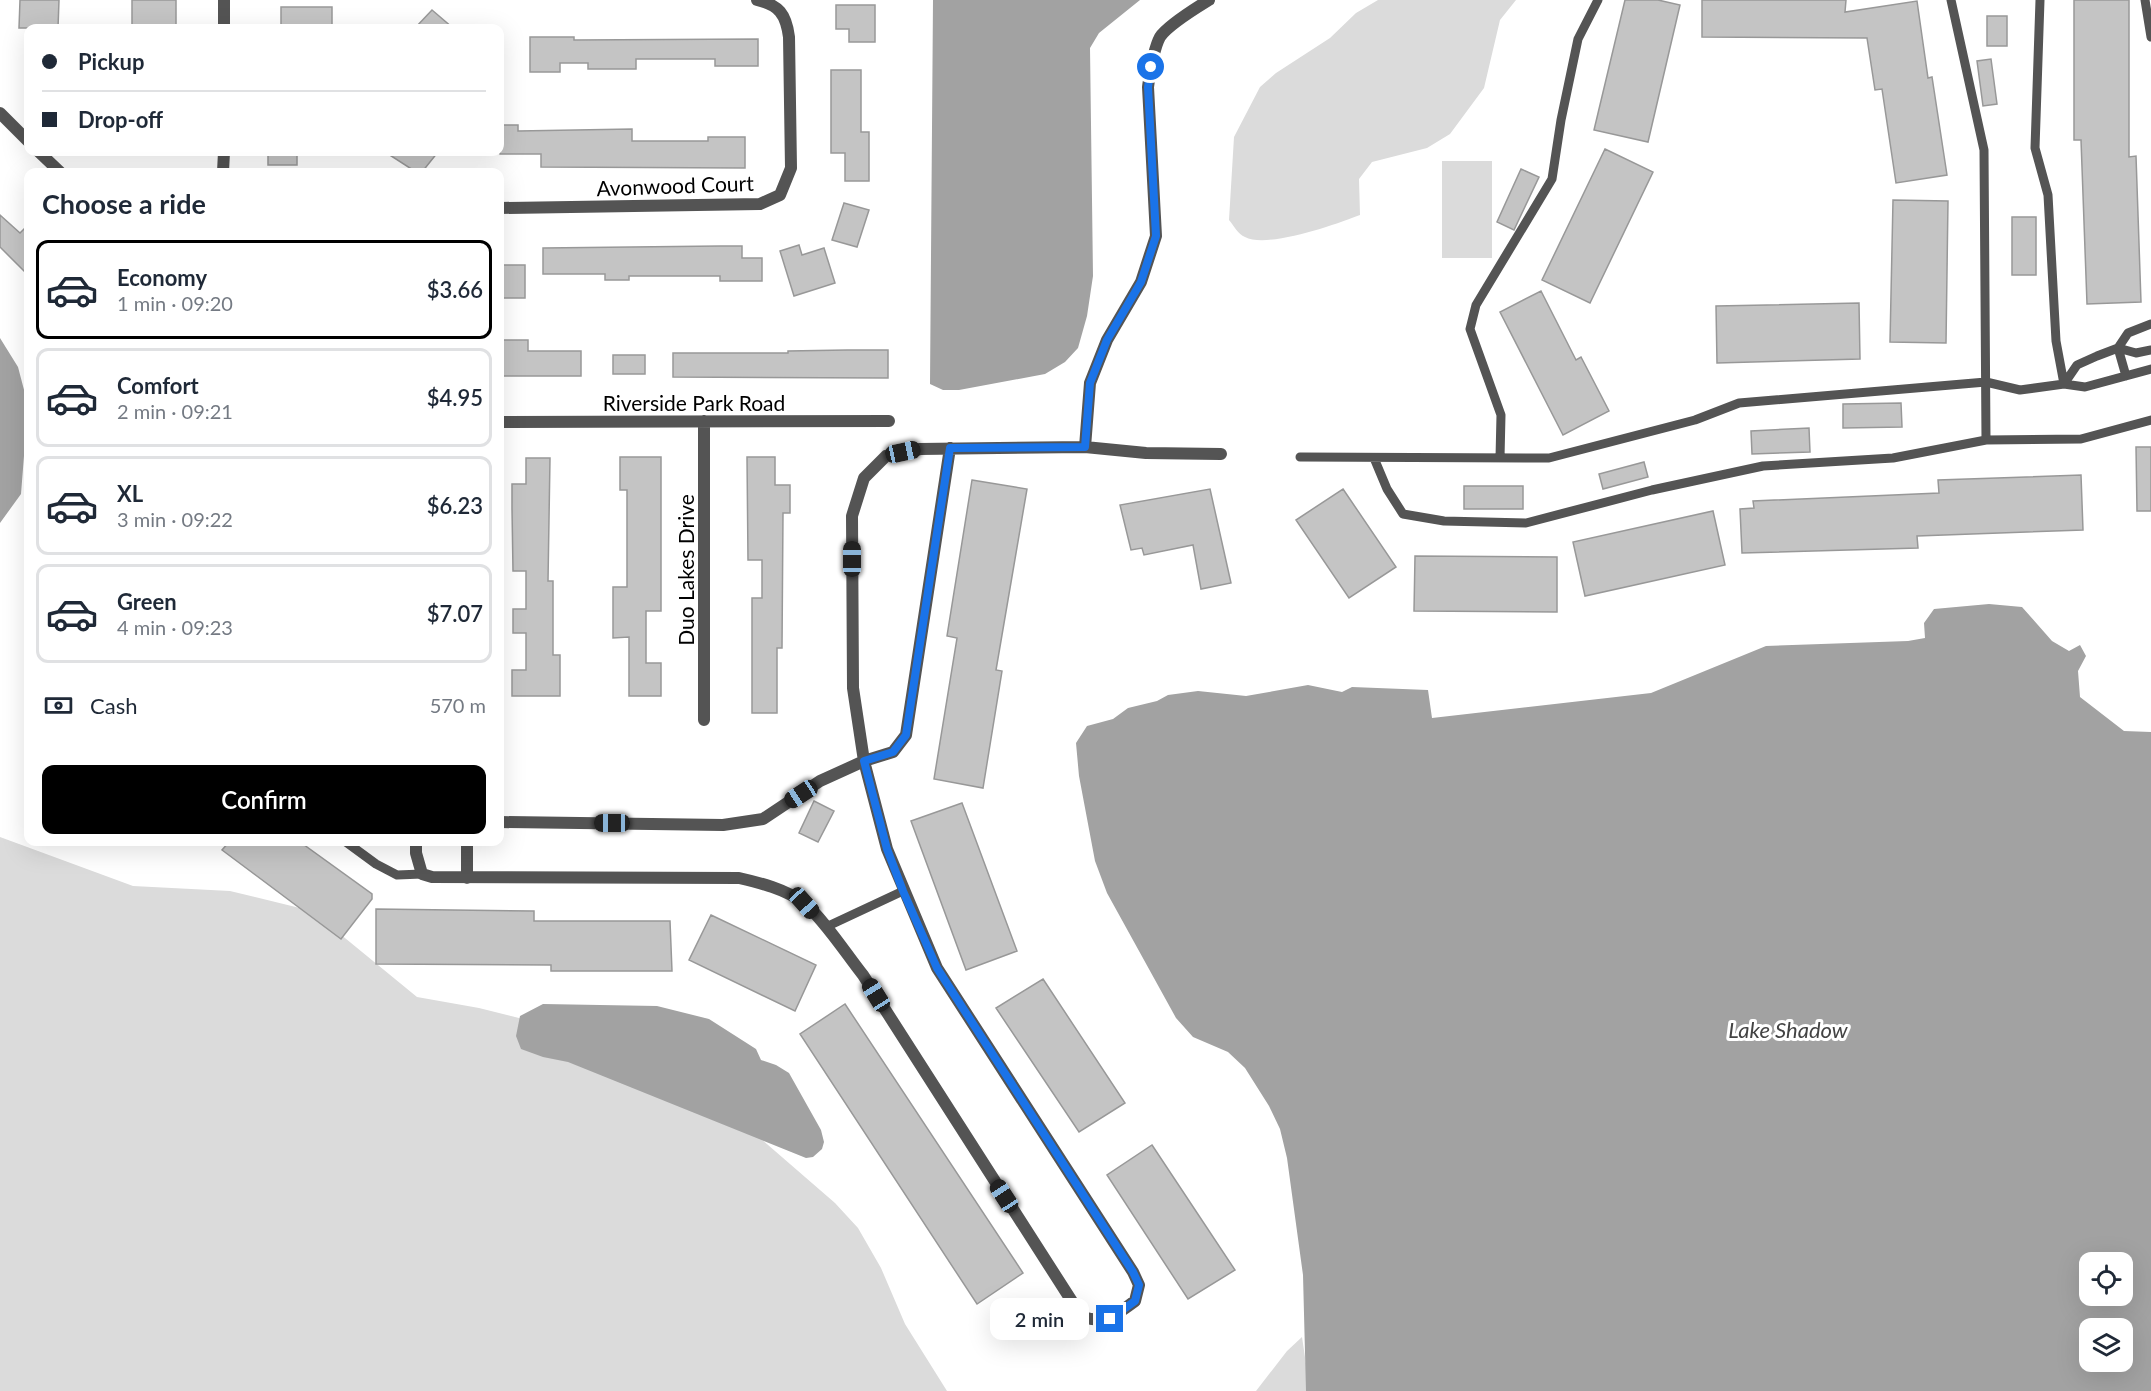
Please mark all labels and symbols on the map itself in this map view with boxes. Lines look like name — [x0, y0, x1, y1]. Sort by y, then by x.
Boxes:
route start — [1137, 53, 1164, 80]
street label: Avonwood Court — [596, 170, 755, 200]
street label: Riverside Park Road — [603, 390, 785, 415]
car — [884, 439, 922, 465]
street label: Duo Lakes Drive — [673, 494, 698, 646]
car — [843, 541, 861, 577]
car — [781, 777, 821, 811]
car — [594, 814, 630, 832]
car — [785, 884, 823, 922]
car — [859, 975, 893, 1015]
water label: Lake Shadow — [1728, 1016, 1849, 1043]
car — [987, 1176, 1021, 1216]
callout: 2 min — [990, 1298, 1089, 1340]
route end — [1096, 1305, 1123, 1332]

